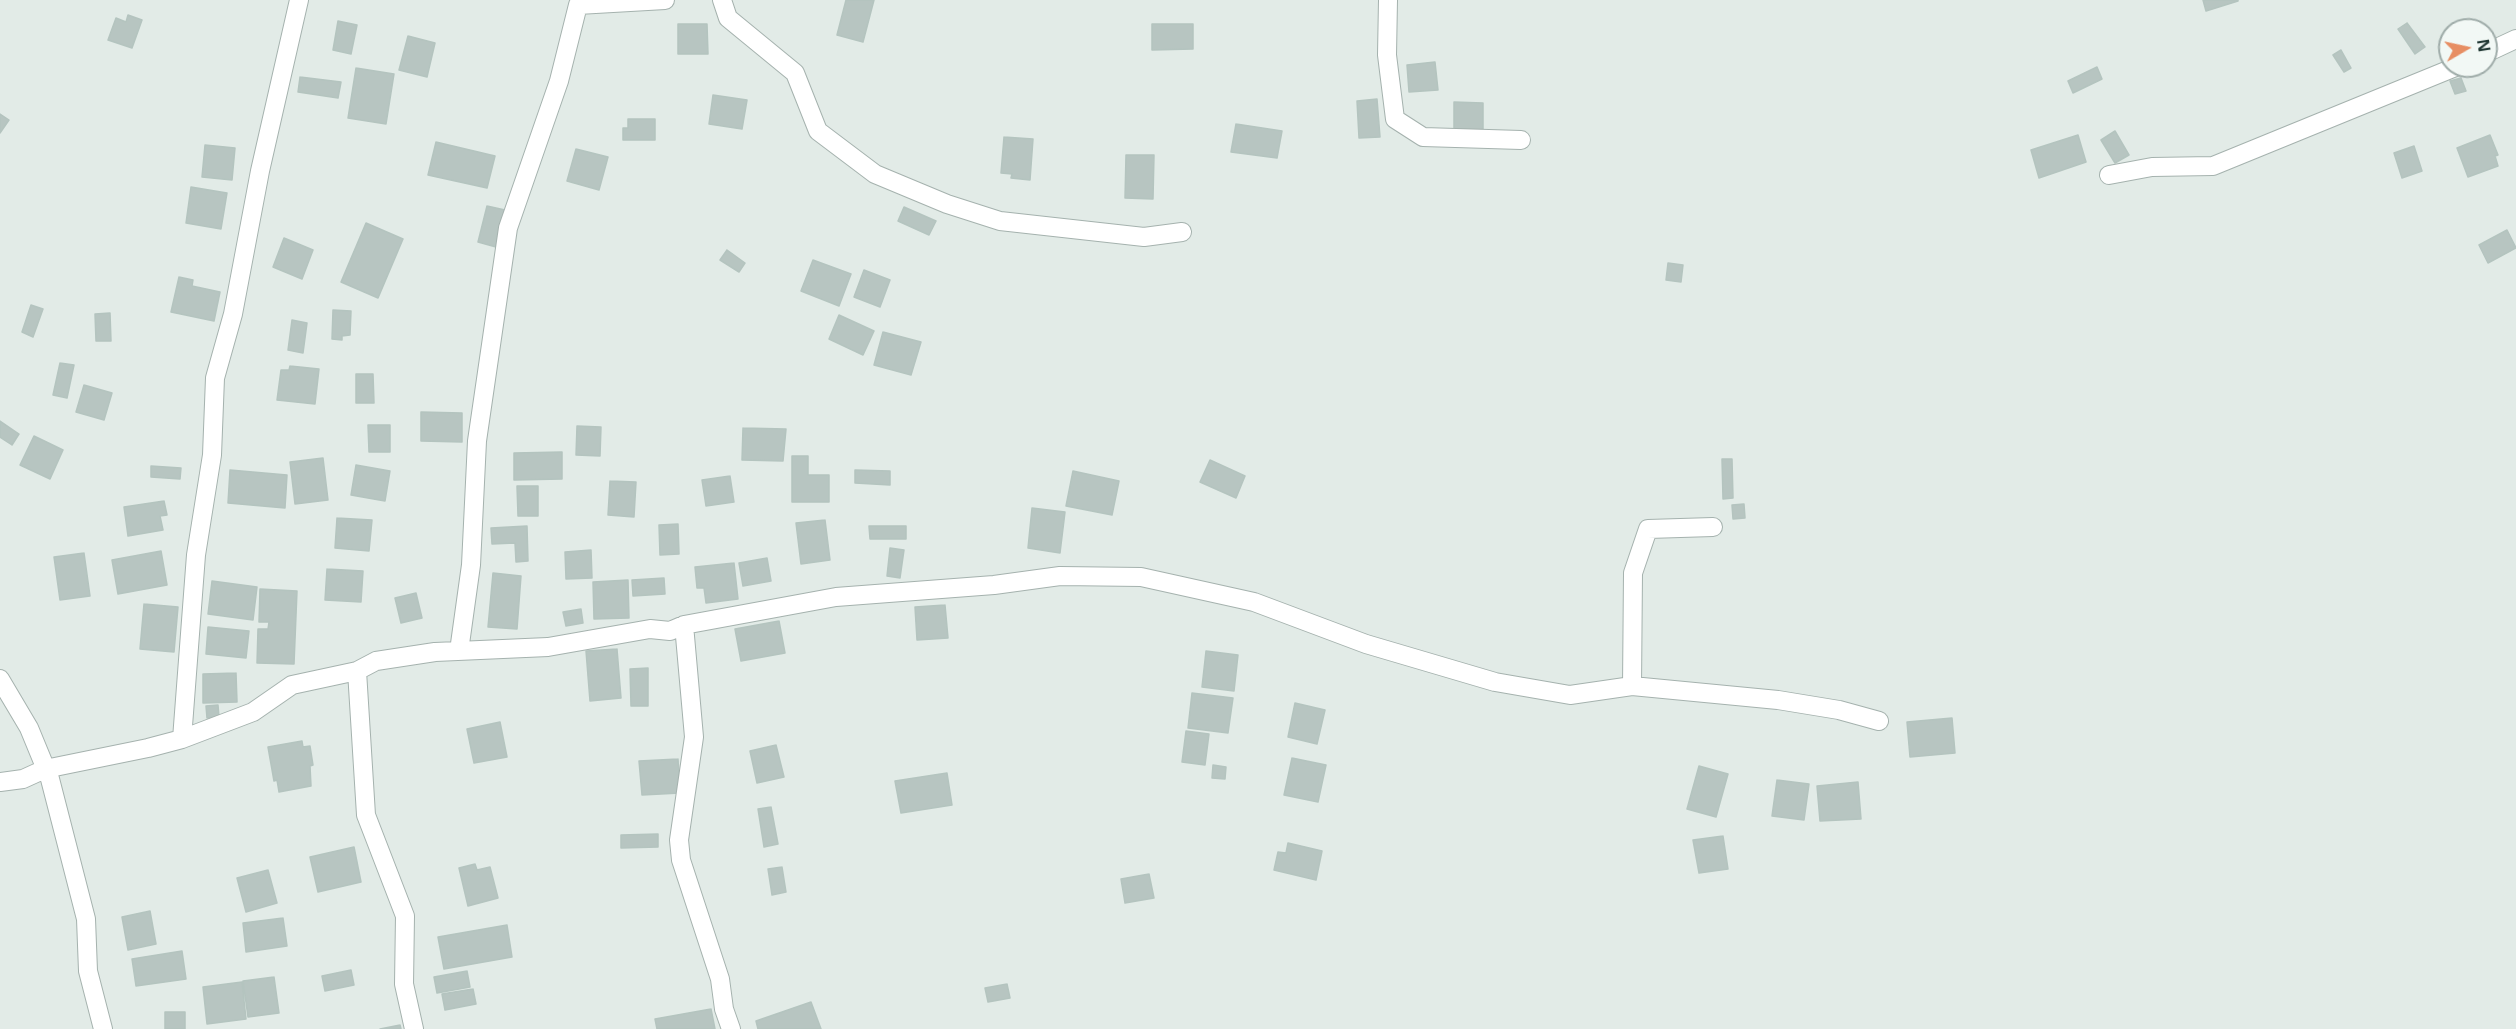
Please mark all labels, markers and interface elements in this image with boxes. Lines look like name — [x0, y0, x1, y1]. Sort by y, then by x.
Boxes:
north arrow — [2438, 18, 2498, 78]
text: N — [2472, 37, 2496, 54]

